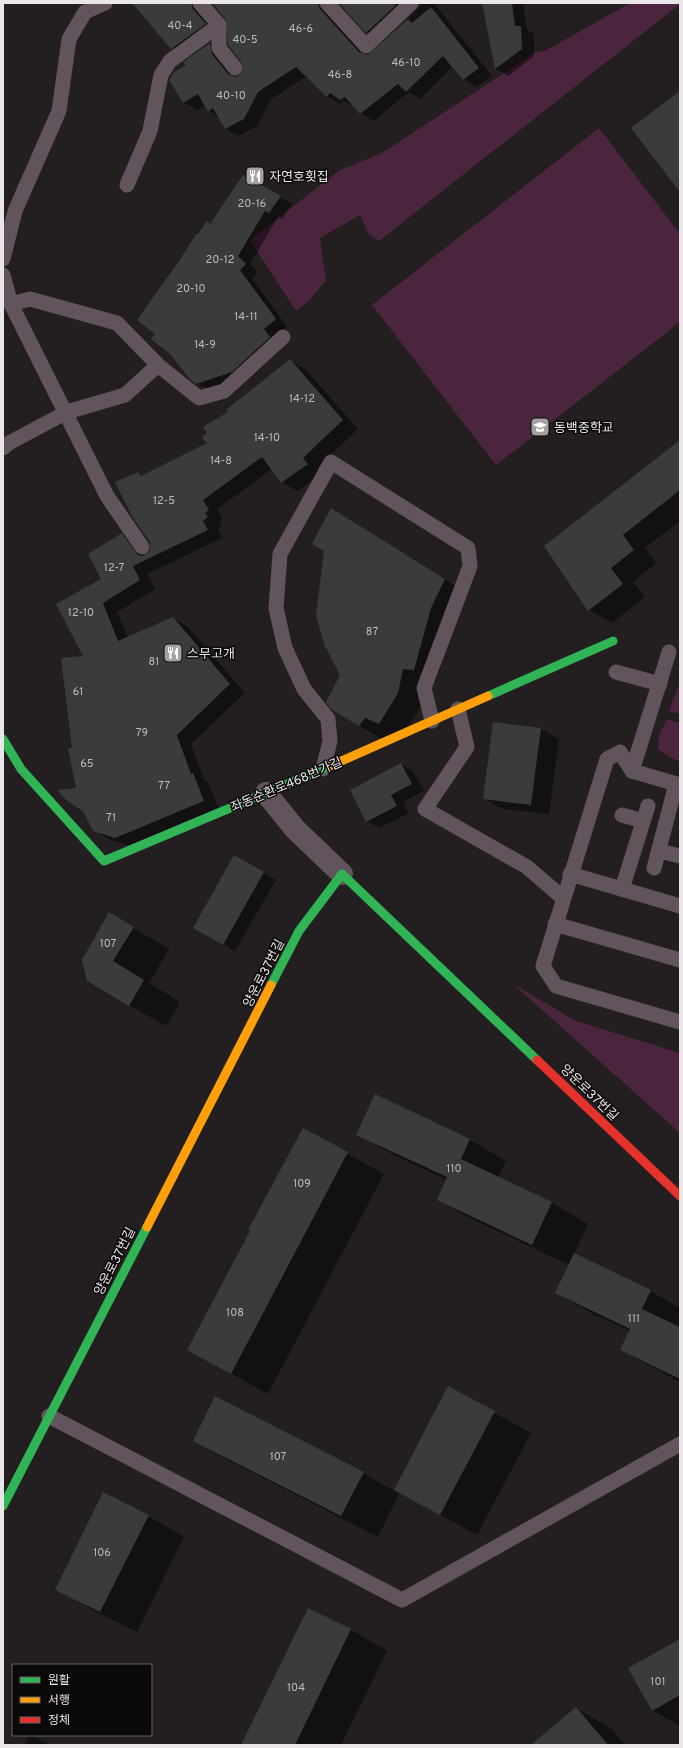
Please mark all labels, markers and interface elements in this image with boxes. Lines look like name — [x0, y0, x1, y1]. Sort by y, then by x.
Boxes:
house number: 40-4 — [167, 19, 193, 33]
house number: 46-6 — [289, 22, 313, 36]
house number: 40-5 — [232, 33, 258, 47]
house number: 46-10 — [392, 56, 420, 70]
house number: 46-8 — [328, 68, 352, 82]
house number: 40-10 — [216, 89, 246, 103]
restaurant icon: 자연호횟집 — [244, 165, 266, 187]
place label: 자연호횟집 — [269, 169, 329, 186]
house number: 20-16 — [238, 197, 266, 211]
house number: 20-12 — [205, 253, 235, 267]
house number: 20-10 — [176, 282, 206, 296]
house number: 14-11 — [234, 310, 258, 324]
house number: 14-9 — [194, 338, 216, 352]
house number: 14-12 — [289, 392, 315, 406]
school or university icon: 동백중학교 — [529, 416, 551, 438]
place label: 동백중학교 — [554, 420, 614, 437]
house number: 14-10 — [254, 431, 280, 445]
house number: 14-8 — [210, 454, 232, 468]
house number: 12-5 — [153, 494, 175, 508]
house number: 12-7 — [104, 561, 124, 575]
house number: 12-10 — [68, 606, 94, 620]
house number: 87 — [366, 625, 378, 639]
restaurant icon: 스무고개 — [162, 642, 184, 664]
place label: 스무고개 — [187, 647, 235, 663]
house number: 81 — [149, 655, 159, 669]
house number: 61 — [73, 685, 83, 699]
house number: 79 — [136, 726, 148, 740]
street label: 좌동순환로468번가길 — [228, 754, 345, 817]
house number: 65 — [80, 757, 94, 771]
house number: 77 — [158, 779, 170, 793]
house number: 71 — [106, 811, 116, 825]
house number: 107 — [100, 937, 117, 951]
street label: 양운로37번길 — [241, 937, 289, 1011]
street label: 양운로37번길 — [556, 1062, 621, 1125]
house number: 110 — [446, 1162, 462, 1176]
house number: 109 — [293, 1177, 311, 1191]
street label: 양운로37번길 — [92, 1225, 140, 1299]
house number: 108 — [226, 1306, 244, 1320]
house number: 111 — [628, 1312, 640, 1326]
house number: 107 — [270, 1450, 287, 1464]
house number: 106 — [93, 1546, 111, 1560]
legend — [12, 1664, 152, 1736]
text: 원활 — [48, 1673, 70, 1689]
house number: 101 — [650, 1675, 666, 1689]
house number: 104 — [287, 1681, 305, 1695]
text: 서행 — [48, 1693, 70, 1709]
text: 정체 — [48, 1713, 70, 1729]

